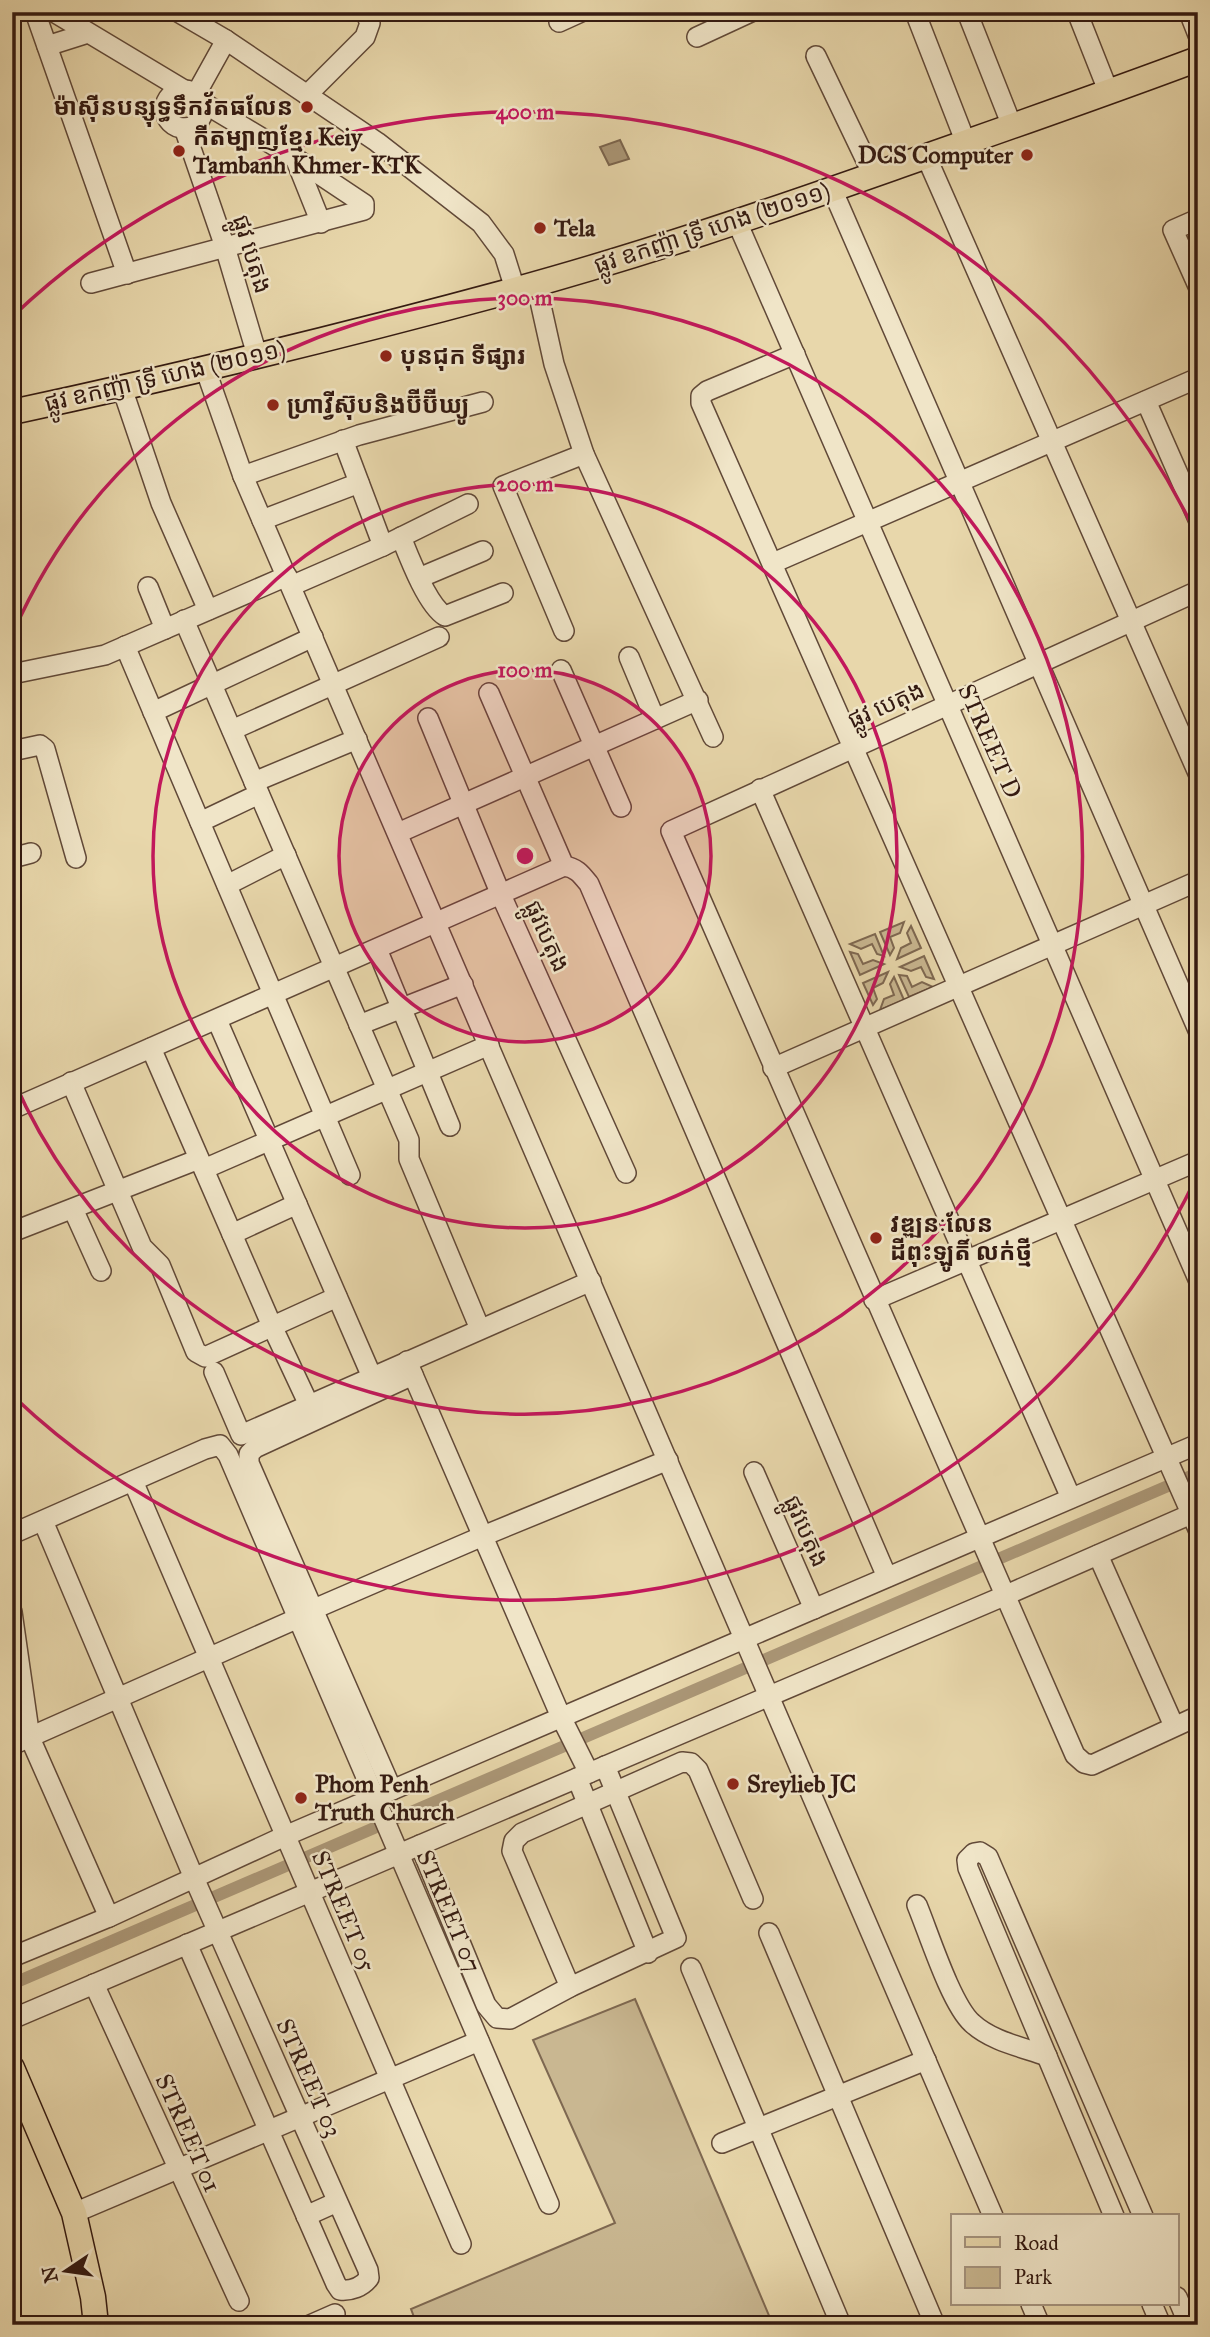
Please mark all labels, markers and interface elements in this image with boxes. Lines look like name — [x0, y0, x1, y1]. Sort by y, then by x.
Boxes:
place label: ម៉ាស៊ីនបន្សុទ្ធទឹកវ័តធលែន — [54, 91, 293, 127]
marker: ម៉ាស៊ីនបន្សុទ្ធទឹកវ័តធលែន — [299, 99, 315, 115]
text: 400 m — [496, 99, 555, 125]
place label: កីតម្បាញខ្មែរ Keiy Tambanh Khmer-KTK — [192, 122, 422, 180]
place label: DCS Computer — [858, 140, 1014, 170]
marker: កីតម្បាញខ្មែរ Keiy Tambanh Khmer-KTK — [171, 143, 187, 159]
marker: DCS Computer — [1019, 147, 1035, 163]
street label: ផ្លូវ ឧកញ៉ា ទ្រី ហេង (២០១១) — [590, 176, 836, 287]
street label: ផ្លូវ បេតុង — [219, 211, 278, 299]
place label: Tela — [553, 213, 596, 243]
marker: Tela — [532, 220, 548, 236]
text: 300 m — [497, 285, 553, 311]
street label: ផ្លូវ ឧកញ៉ា ទ្រី ហេង (២០១១) — [41, 334, 290, 425]
place label: បុនជុក ទីផ្សារ — [400, 341, 526, 371]
marker: បុនជុក ទីផ្សារ — [378, 348, 394, 364]
place label: ហ្រាវ្វីស៊ុបនិងប៊ីប៊ីឃ្យូ — [287, 388, 469, 425]
marker: ហ្រាវ្វីស៊ុបនិងប៊ីប៊ីឃ្យូ — [265, 397, 281, 413]
text: 200 m — [497, 471, 554, 497]
text: 100 m — [498, 657, 553, 683]
street label: ផ្លូវ បេតុង — [843, 675, 932, 742]
street label: STREET D — [951, 679, 1029, 803]
centre of rings — [513, 844, 537, 868]
street label: ផ្លូវបេតុង — [511, 895, 576, 980]
place label: វឌ្ឍនៈលែន ដីពុះឡូតិ៍ លក់ថ្មី — [890, 1209, 1032, 1272]
marker: វឌ្ឍនៈលែន ដីពុះឡូតិ៍ លក់ថ្មី — [868, 1230, 884, 1246]
street label: ផ្លូវបេតុង — [770, 1490, 835, 1575]
place label: Phom Penh Truth Church — [314, 1769, 455, 1827]
place label: Sreylieb JC — [747, 1769, 856, 1799]
marker: Sreylieb JC — [725, 1776, 741, 1792]
marker: Phom Penh Truth Church — [293, 1790, 309, 1806]
street label: STREET 07 — [410, 1845, 488, 1977]
street label: STREET 05 — [305, 1846, 383, 1976]
street label: STREET 03 — [270, 2014, 348, 2142]
street label: STREET 01 — [149, 2069, 227, 2197]
legend — [951, 2214, 1178, 2306]
text: Road — [1014, 2230, 1059, 2256]
north arrow — [32, 2236, 102, 2306]
text: N — [37, 2264, 63, 2285]
text: Park — [1014, 2264, 1052, 2290]

